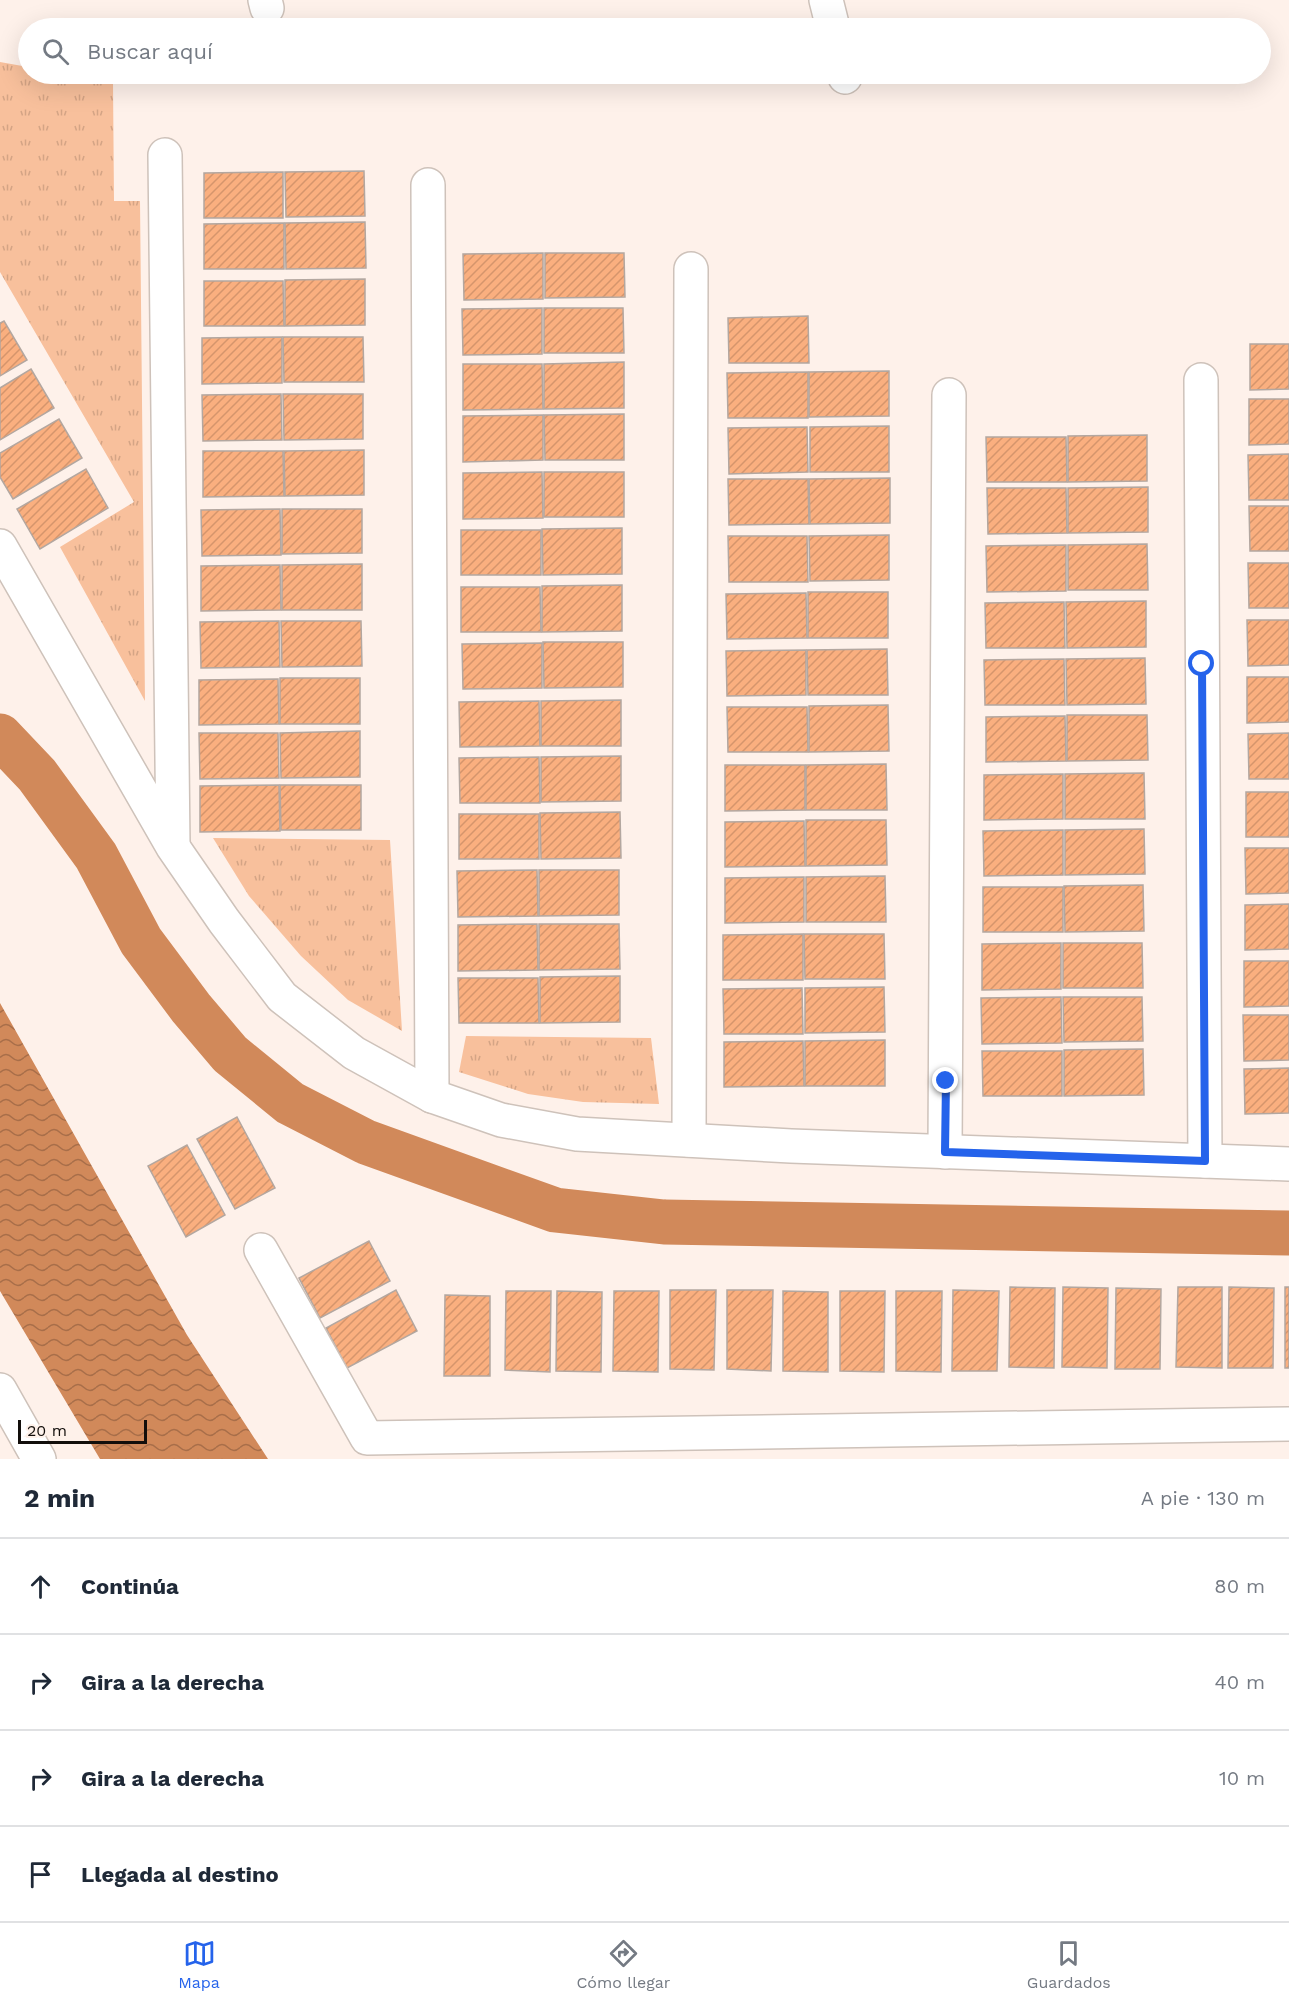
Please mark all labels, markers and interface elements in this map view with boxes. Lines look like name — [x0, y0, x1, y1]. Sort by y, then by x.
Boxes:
search box — [18, 18, 1271, 84]
icon: search — [39, 35, 72, 68]
text: Buscar aquí — [87, 39, 213, 64]
route start — [1188, 650, 1214, 676]
route end — [932, 1067, 958, 1093]
scale bar — [18, 1417, 147, 1444]
text: 20 m — [27, 1421, 67, 1440]
text: 2 min — [24, 1483, 95, 1513]
text: A pie · 130 m — [1141, 1486, 1265, 1510]
icon: ahead — [24, 1570, 57, 1603]
text: Continúa — [81, 1574, 179, 1599]
text: 80 m — [1214, 1574, 1265, 1598]
icon: right — [24, 1666, 57, 1699]
text: Gira a la derecha — [81, 1670, 264, 1695]
text: 40 m — [1214, 1670, 1265, 1694]
icon: right — [24, 1762, 57, 1795]
text: Gira a la derecha — [81, 1766, 264, 1791]
text: 10 m — [1219, 1766, 1265, 1790]
icon: arrive — [24, 1858, 57, 1891]
text: Llegada al destino — [81, 1862, 279, 1887]
tab: Mapa — [178, 1937, 220, 1992]
tab: Cómo llegar — [576, 1937, 670, 1992]
tab: Guardados — [1027, 1937, 1111, 1992]

